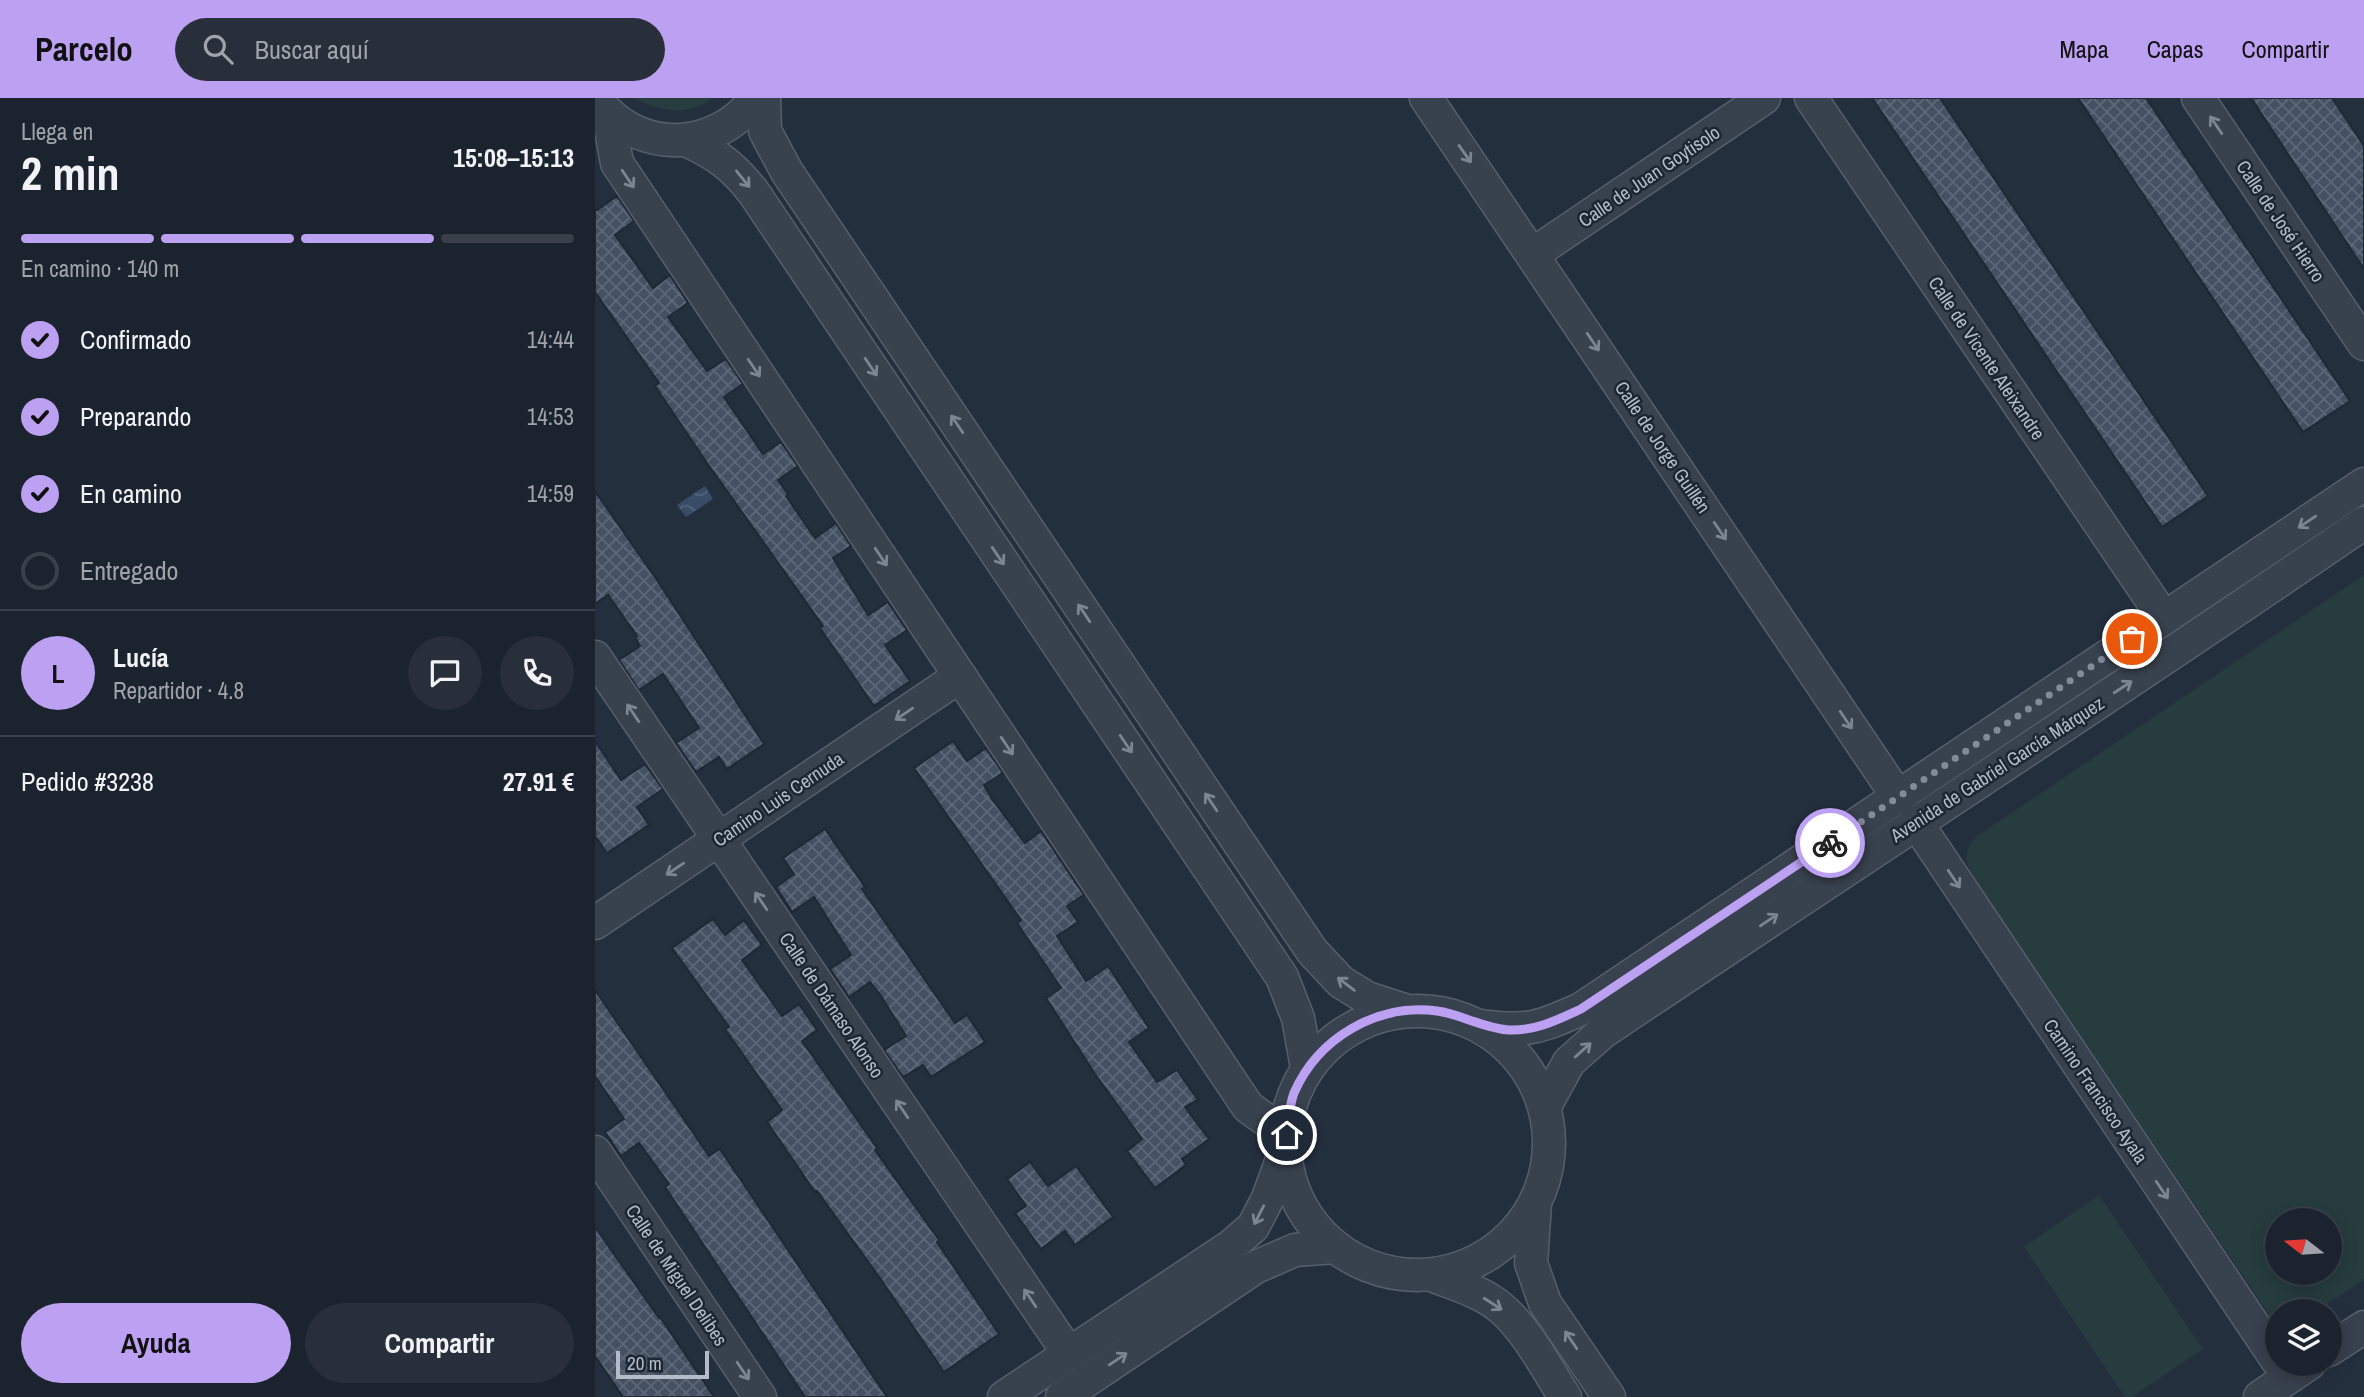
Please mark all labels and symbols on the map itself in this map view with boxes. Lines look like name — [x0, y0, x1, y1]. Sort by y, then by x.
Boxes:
one-way arrow — [2209, 116, 2224, 135]
street label: Calle de Juan Goytisolo — [1573, 119, 1725, 233]
one-way arrow — [1458, 144, 1472, 163]
street label: Calle de José Hierro — [2231, 155, 2331, 287]
one-way arrow — [621, 168, 635, 188]
one-way arrow — [735, 170, 751, 188]
street label: Calle de Vicente Aleixandre — [1923, 271, 2051, 445]
one-way arrow — [1586, 332, 1600, 352]
one-way arrow — [747, 357, 761, 377]
one-way arrow — [864, 357, 878, 376]
street label: Calle de Jorge Guillén — [1609, 376, 1717, 518]
one-way arrow — [950, 415, 964, 435]
one-way arrow — [2298, 515, 2317, 529]
one-way arrow — [1712, 521, 1727, 540]
one-way arrow — [992, 545, 1006, 565]
one-way arrow — [874, 547, 888, 566]
one-way arrow — [1077, 604, 1091, 623]
pin — [2102, 609, 2162, 669]
one-way arrow — [2112, 679, 2132, 693]
street label: Avenida de Gabriel García Márquez — [1884, 690, 2109, 849]
one-way arrow — [626, 704, 640, 723]
one-way arrow — [895, 707, 914, 721]
one-way arrow — [1839, 710, 1854, 729]
one-way arrow — [1118, 734, 1133, 753]
one-way arrow — [1000, 736, 1014, 755]
street label: Camino Luis Cernuda — [708, 745, 849, 852]
one-way arrow — [1204, 793, 1218, 812]
courier — [1795, 808, 1865, 878]
one-way arrow — [666, 862, 685, 876]
one-way arrow — [1946, 869, 1961, 888]
one-way arrow — [754, 892, 768, 911]
one-way arrow — [1759, 913, 1779, 927]
street label: Calle de Dámaso Alonso — [774, 927, 890, 1083]
one-way arrow — [1337, 977, 1356, 991]
street label: Camino Francisco Ayala — [2038, 1013, 2154, 1169]
one-way arrow — [1574, 1042, 1592, 1058]
one-way arrow — [895, 1100, 909, 1120]
pin — [1257, 1105, 1317, 1165]
one-way arrow — [2155, 1180, 2170, 1199]
street label: Calle de Miguel Delibes — [620, 1199, 734, 1351]
one-way arrow — [1252, 1204, 1266, 1224]
north arrow — [2265, 1208, 2341, 1284]
one-way arrow — [1023, 1289, 1037, 1308]
one-way arrow — [1483, 1296, 1502, 1311]
one-way arrow — [1564, 1331, 1578, 1351]
scale bar — [616, 1348, 709, 1380]
one-way arrow — [1108, 1352, 1128, 1366]
one-way arrow — [736, 1361, 750, 1381]

